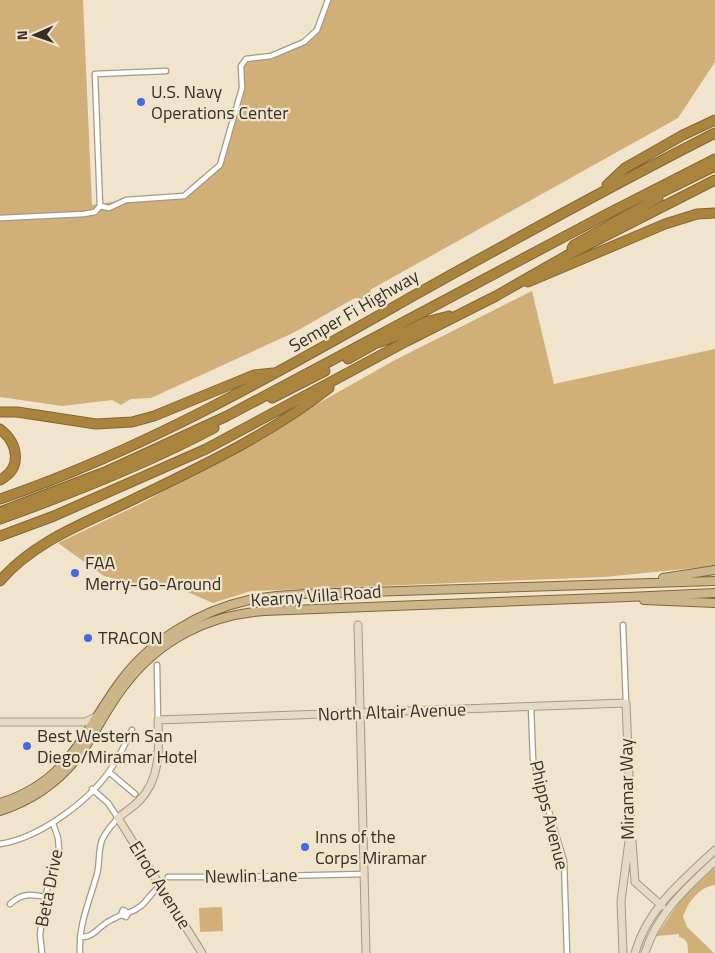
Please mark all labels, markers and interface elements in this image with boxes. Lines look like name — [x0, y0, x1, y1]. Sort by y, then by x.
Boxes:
north arrow — [10, 10, 60, 60]
text: N — [11, 30, 32, 41]
place label: U.S. Navy Operations Center — [151, 78, 288, 126]
marker: U.S. Navy Operations Center — [135, 96, 147, 108]
street label: Semper Fi Highway — [284, 262, 424, 359]
place label: FAA Merry-Go-Around — [85, 549, 221, 597]
marker: FAA Merry-Go-Around — [69, 567, 81, 579]
street label: Kearny Villa Road — [250, 577, 382, 614]
place label: TRACON — [98, 624, 163, 651]
marker: TRACON — [82, 632, 94, 644]
street label: North Altair Avenue — [317, 695, 467, 728]
place label: Best Western San Diego/Miramar Hotel — [37, 722, 197, 770]
street label: Miramar Way — [612, 738, 641, 840]
marker: Best Western San Diego/Miramar Hotel — [21, 740, 33, 752]
street label: Phipps Avenue — [523, 757, 576, 872]
place label: Inns of the Corps Miramar — [315, 823, 427, 871]
street label: Elrod Avenue — [123, 835, 198, 934]
marker: Inns of the Corps Miramar — [299, 841, 311, 853]
street label: Beta Drive — [28, 847, 69, 929]
street label: Newlin Lane — [204, 861, 298, 890]

